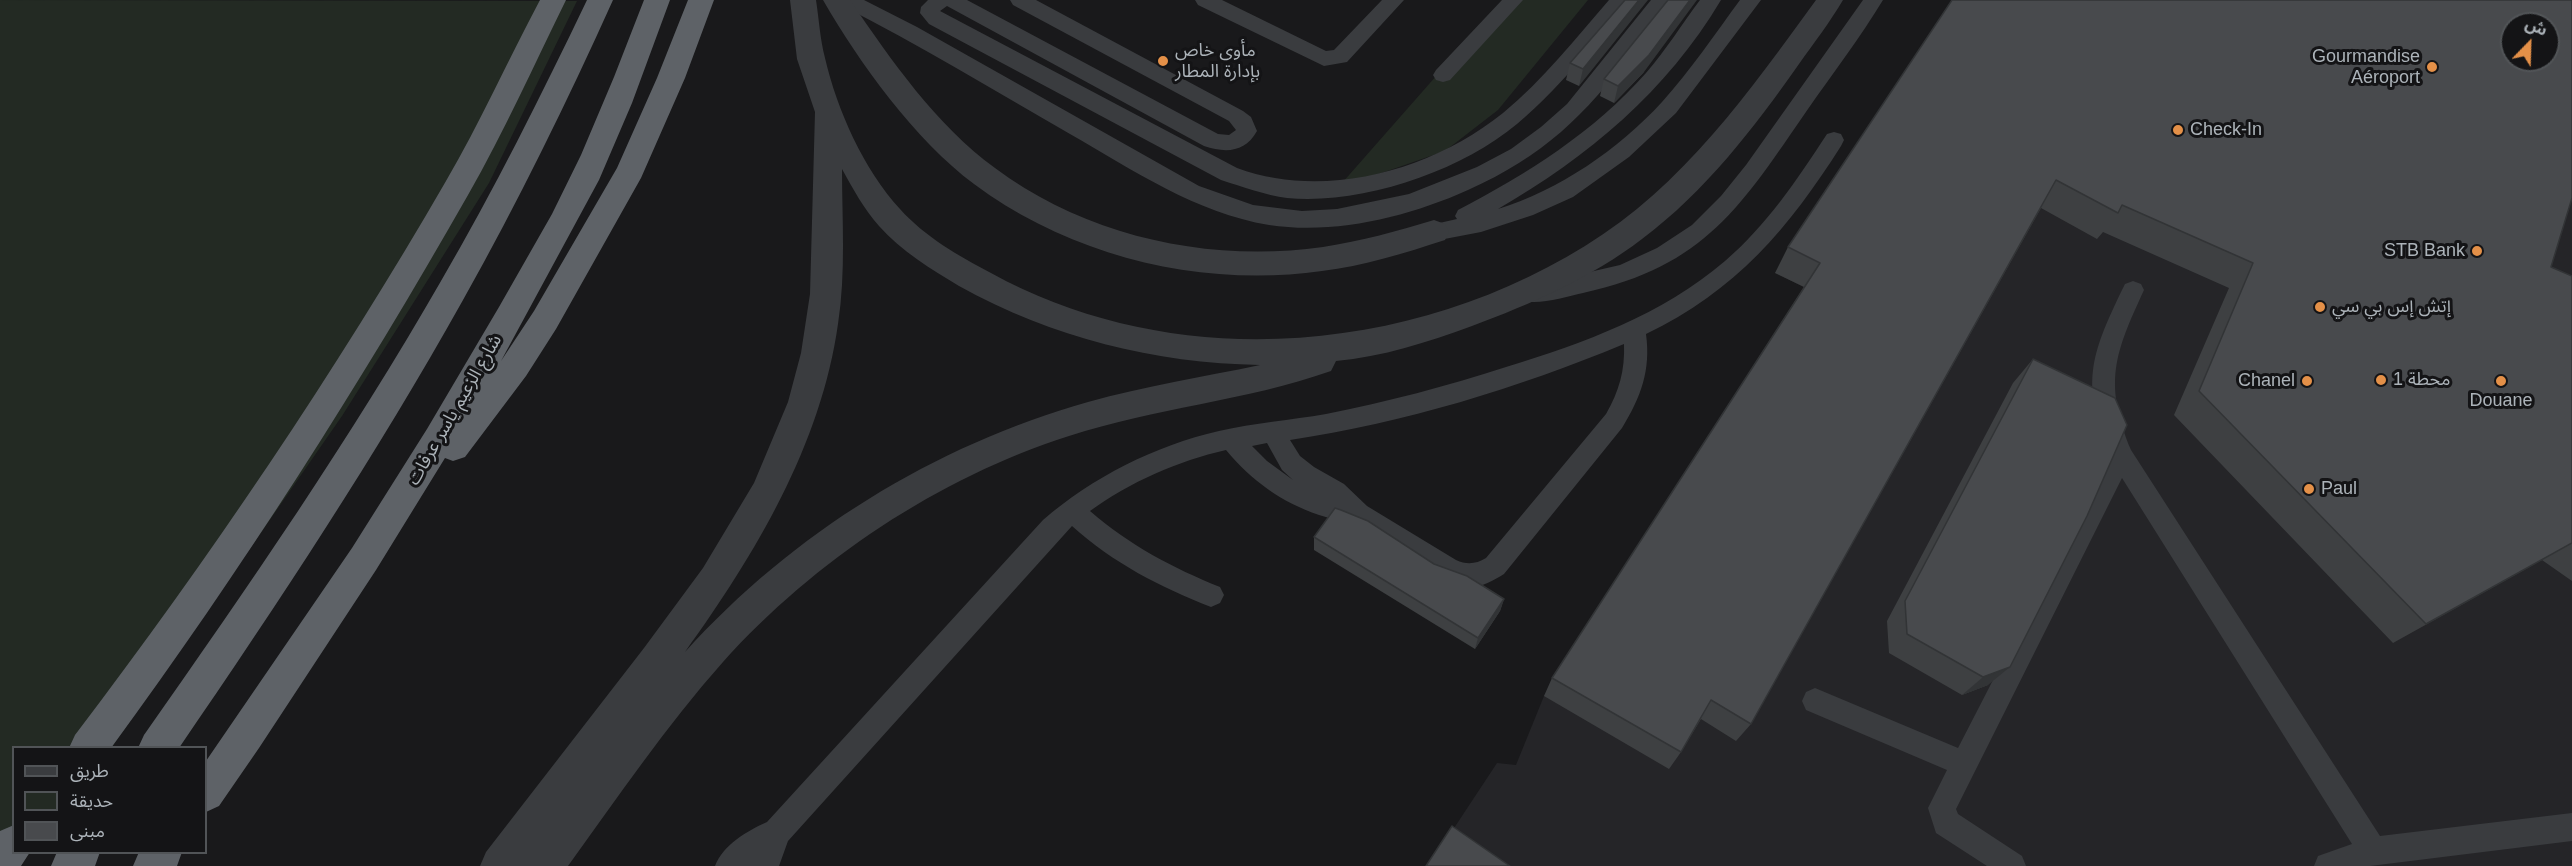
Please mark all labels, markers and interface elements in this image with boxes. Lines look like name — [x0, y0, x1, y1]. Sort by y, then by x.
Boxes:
north arrow — [2500, 12, 2560, 72]
text: ش — [2523, 15, 2550, 39]
place label: مأوى خاص بإدارة المطار — [1175, 40, 1260, 82]
place label: Gourmandise Aéroport — [2312, 46, 2420, 88]
marker: مأوى خاص بإدارة المطار — [1156, 54, 1170, 68]
marker: Gourmandise Aéroport — [2425, 60, 2439, 74]
place label: Check-In — [2190, 119, 2262, 141]
marker: Check-In — [2171, 123, 2185, 137]
place label: STB Bank — [2384, 240, 2465, 262]
marker: STB Bank — [2470, 244, 2484, 258]
place label: إتش إس بي سي — [2332, 296, 2451, 318]
marker: إتش إس بي سي — [2313, 300, 2327, 314]
street label: شارع الزعيم ياسر عرفات — [403, 331, 507, 489]
place label: محطة 1 — [2393, 369, 2450, 391]
place label: Chanel — [2238, 370, 2295, 392]
marker: محطة 1 — [2374, 373, 2388, 387]
marker: Chanel — [2300, 374, 2314, 388]
marker: Douane — [2494, 374, 2508, 388]
place label: Douane — [2469, 390, 2533, 412]
place label: Paul — [2321, 478, 2357, 500]
marker: Paul — [2302, 482, 2316, 496]
legend — [12, 746, 207, 854]
text: طريق — [70, 761, 109, 781]
text: حديقة — [70, 791, 113, 811]
text: مبنى — [70, 821, 105, 841]

